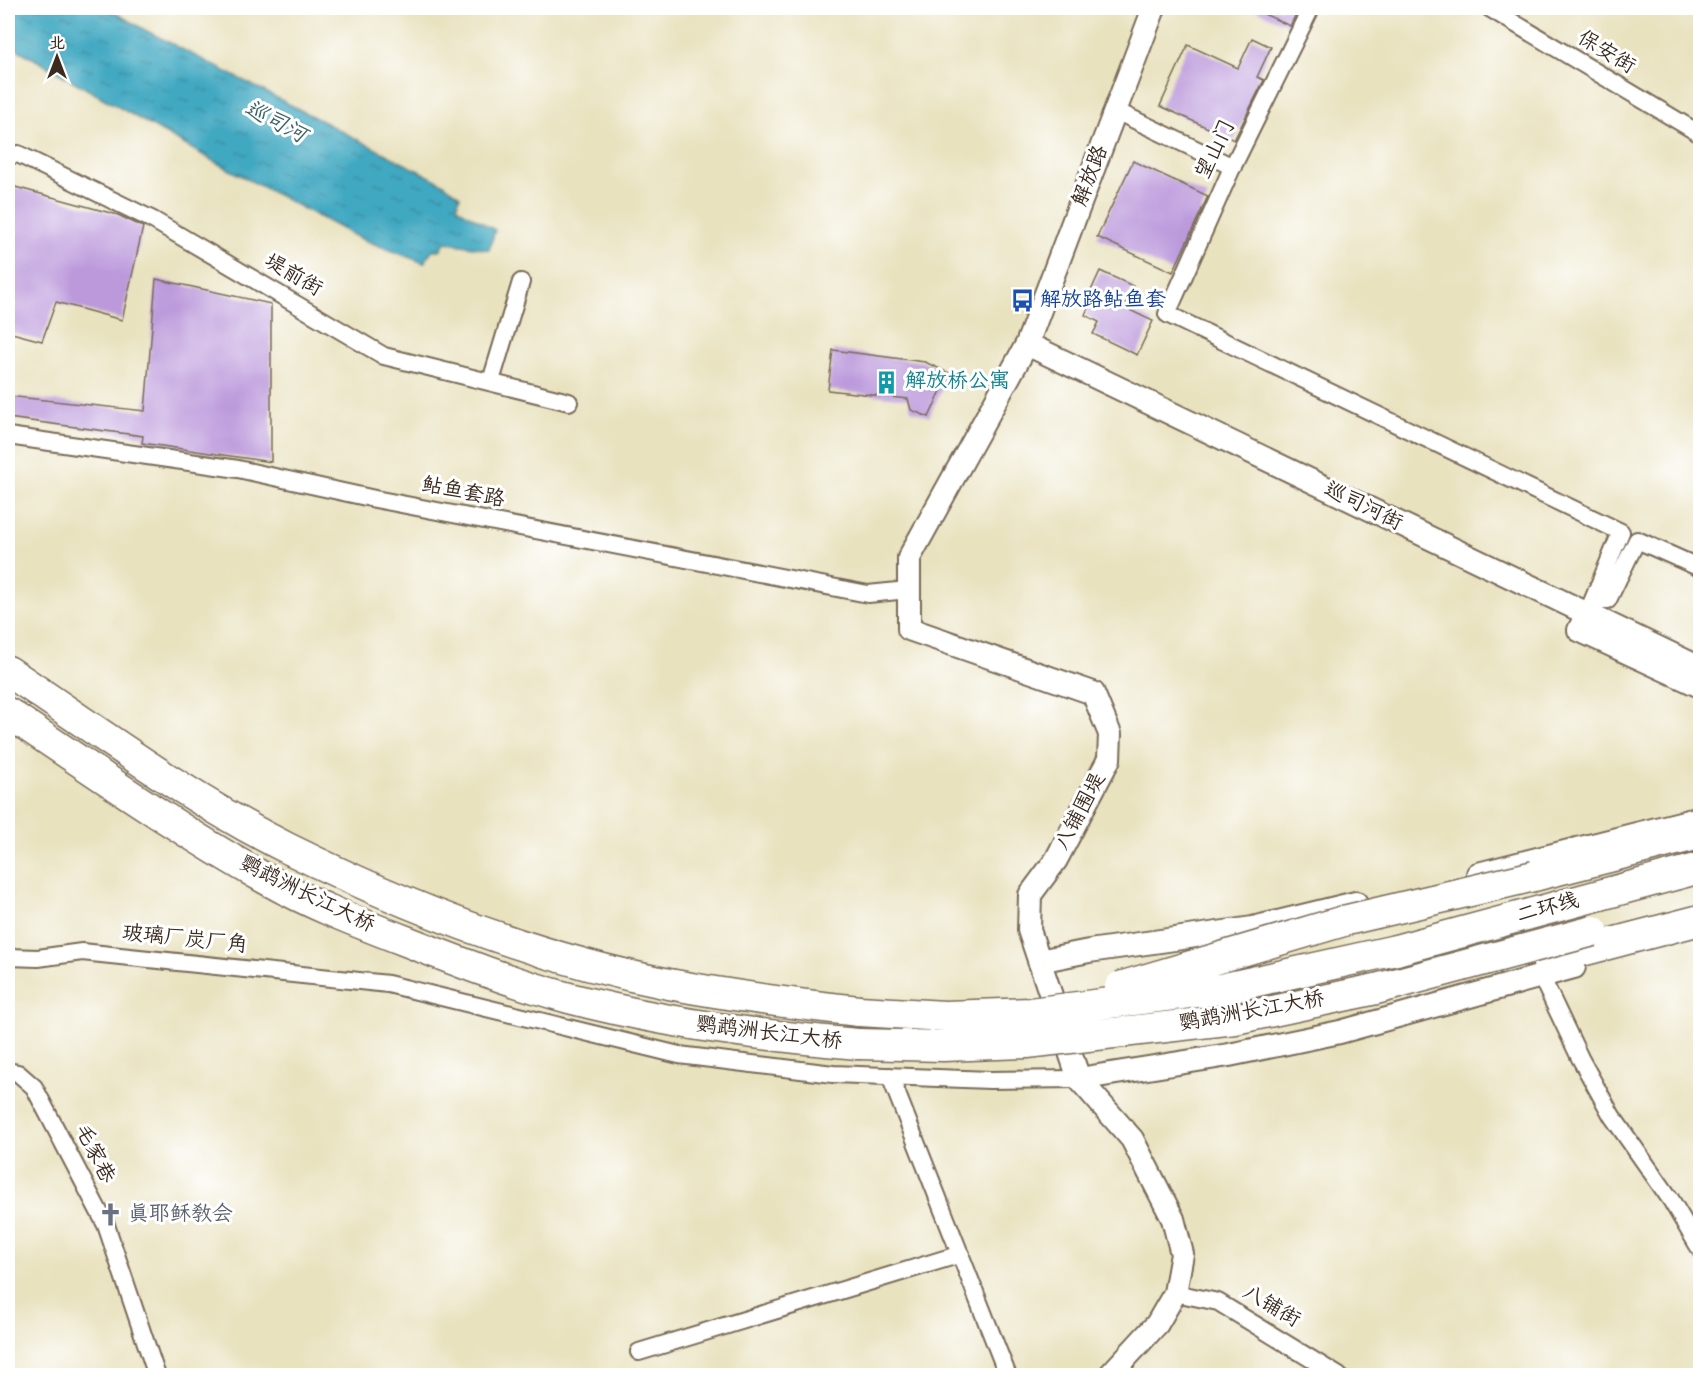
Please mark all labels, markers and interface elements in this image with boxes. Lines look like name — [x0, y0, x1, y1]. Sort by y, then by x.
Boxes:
street label: 保安街 — [1571, 24, 1641, 82]
north arrow — [27, 27, 87, 87]
text: 北 — [49, 32, 65, 56]
water label: 巡司河 — [238, 93, 314, 154]
street label: 望山门 — [1189, 115, 1243, 185]
street label: 解放路 — [1066, 141, 1116, 211]
street label: 堤前街 — [258, 247, 328, 305]
place label: 解放路鲇鱼套 — [1040, 286, 1166, 316]
bus stop icon: 解放路鲇鱼套 — [1009, 288, 1035, 314]
place label: 解放桥公寓 — [905, 367, 1010, 397]
building icon: 解放桥公寓 — [874, 369, 900, 395]
street label: 鲇鱼套路 — [419, 470, 507, 516]
street label: 巡司河街 — [1319, 475, 1407, 539]
street label: 八铺围堤 — [1048, 768, 1114, 856]
street label: 鹦鹉洲长江大桥 — [234, 849, 380, 941]
street label: 二环线 — [1514, 886, 1582, 932]
street label: 玻璃厂炭厂角 — [121, 918, 249, 962]
street label: 鹦鹉洲长江大桥 — [1177, 984, 1327, 1040]
street label: 鹦鹉洲长江大桥 — [694, 1010, 844, 1058]
street label: 毛家巷 — [66, 1119, 122, 1189]
place label: 真耶稣教会 — [128, 1200, 233, 1230]
church icon: 真耶稣教会 — [97, 1202, 123, 1228]
street label: 八铺街 — [1236, 1278, 1306, 1336]

